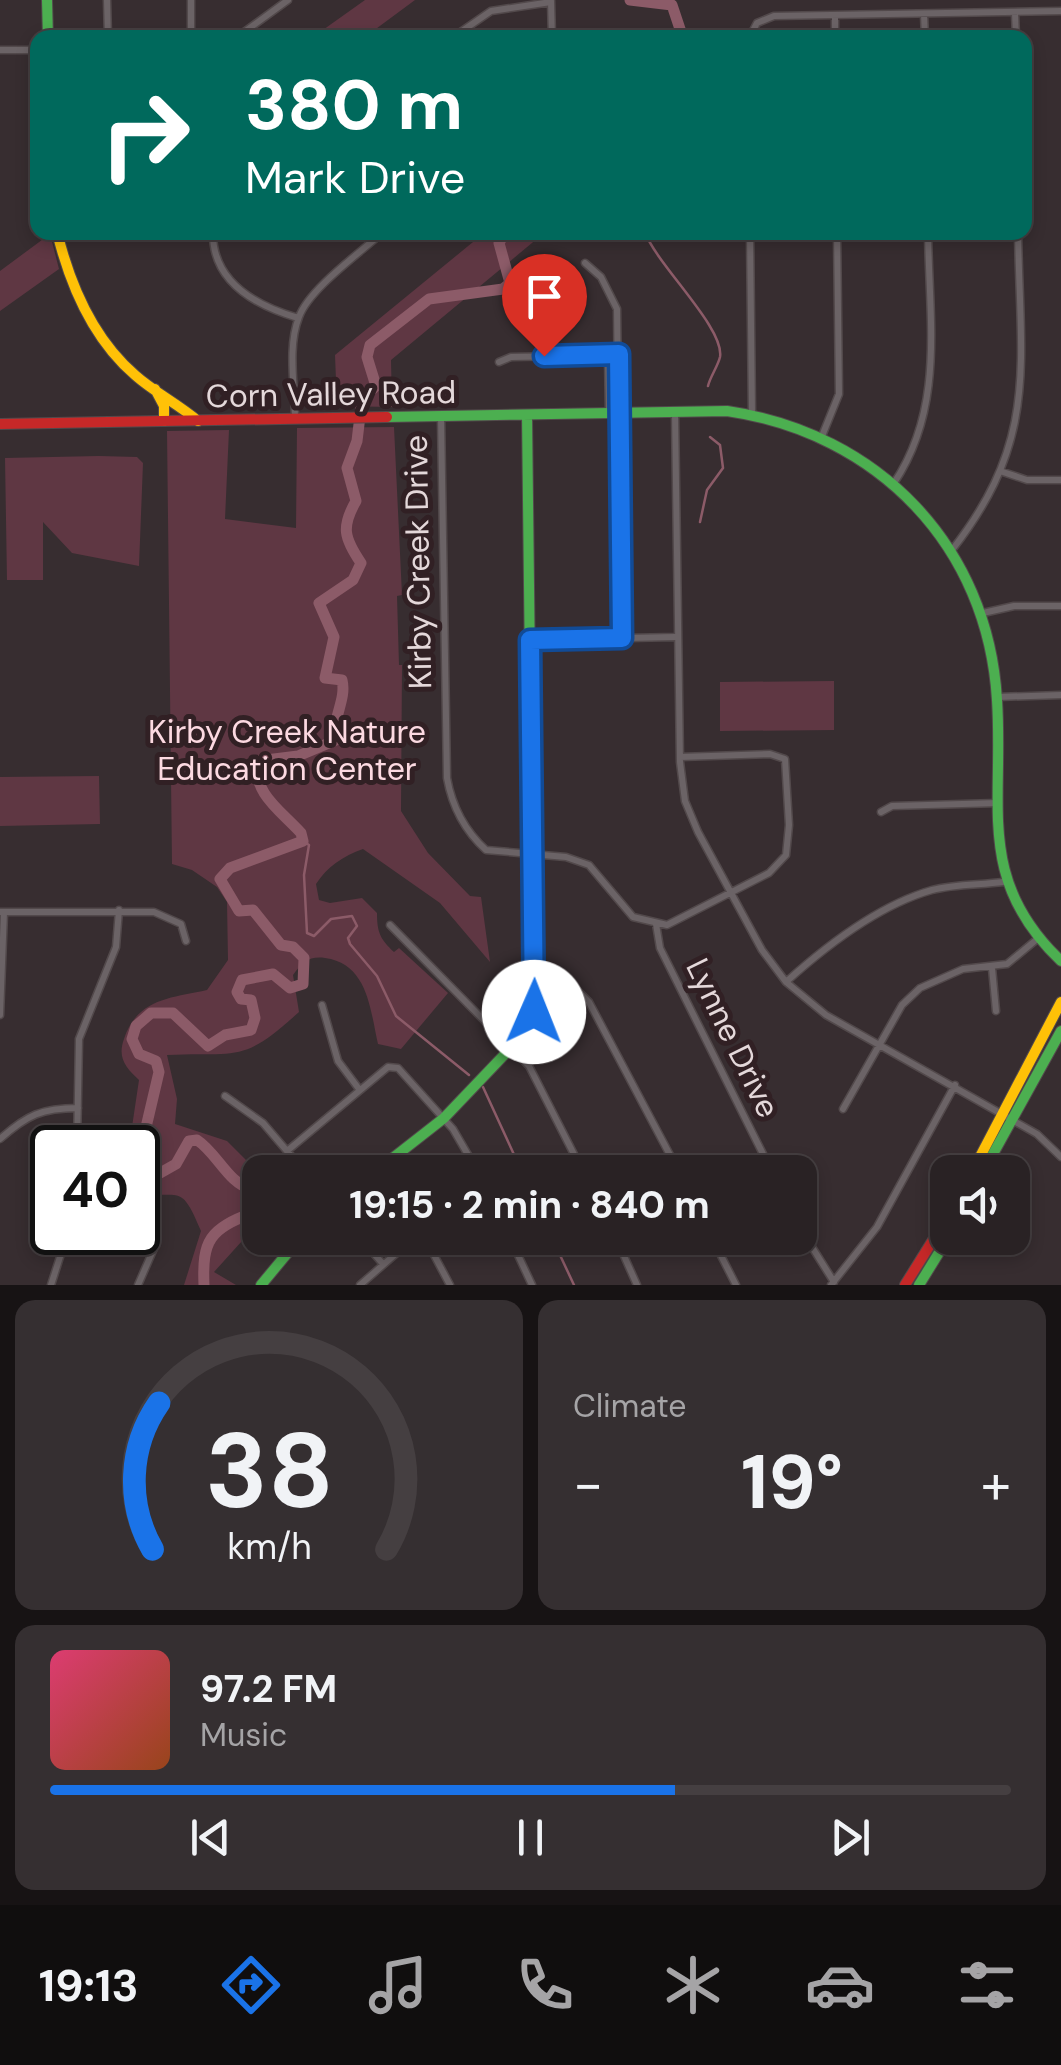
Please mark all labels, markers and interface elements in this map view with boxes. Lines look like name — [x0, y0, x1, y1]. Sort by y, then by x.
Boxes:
text: 380 m — [245, 60, 463, 151]
icon: right — [80, 70, 210, 200]
text: Mark Drive — [245, 148, 465, 207]
pin — [502, 254, 587, 357]
icon: arrive — [517, 269, 572, 324]
street label: Corn Valley Road — [206, 371, 456, 417]
street label: Kirby Creek Drive — [395, 435, 441, 689]
park label: Kirby Creek Nature Education Center — [148, 711, 426, 790]
street label: Lynne Drive — [676, 952, 790, 1124]
position arrow — [482, 960, 586, 1064]
speed limit sign: 40 — [30, 1125, 160, 1255]
map controls — [930, 1155, 1030, 1255]
button: sound — [930, 1155, 1030, 1255]
text: 19:15 · 2 min · 840 m — [349, 1180, 710, 1230]
text: Climate — [573, 1385, 687, 1427]
text: 38 — [205, 1404, 333, 1539]
text: 19° — [741, 1434, 843, 1531]
text: − — [573, 1448, 603, 1520]
text: + — [981, 1448, 1011, 1520]
text: km/h — [227, 1524, 311, 1570]
text: 97.2 FM — [200, 1664, 337, 1714]
text: Music — [200, 1714, 287, 1756]
icon: previous — [183, 1810, 238, 1865]
icon: pause — [503, 1810, 558, 1865]
icon: next — [823, 1810, 878, 1865]
icon: directions — [216, 1950, 286, 2020]
icon: music — [363, 1950, 433, 2020]
icon: phone — [510, 1950, 580, 2020]
icon: climate — [658, 1950, 728, 2020]
icon: car — [805, 1950, 875, 2020]
icon: filters — [952, 1950, 1022, 2020]
text: 19:13 — [39, 1956, 139, 2015]

